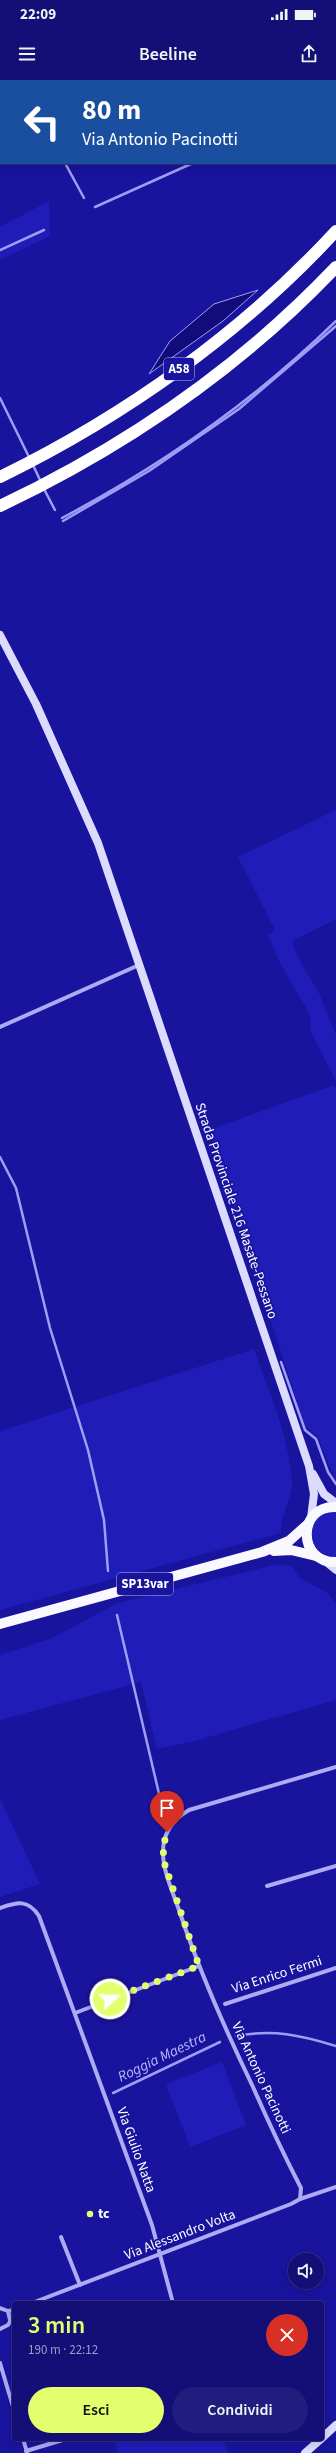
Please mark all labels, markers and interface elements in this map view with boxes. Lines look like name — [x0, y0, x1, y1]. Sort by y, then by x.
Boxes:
text: 22:09 — [20, 4, 56, 25]
text: Beeline — [139, 42, 197, 67]
icon: menu — [16, 43, 38, 65]
icon: share — [298, 43, 320, 65]
text: 80 m — [82, 90, 141, 130]
icon: left — [16, 96, 68, 148]
text: Via Antonio Pacinotti — [82, 127, 238, 152]
road number: A58 — [164, 358, 194, 380]
street label: Strada Provinciale 216 Masate-Pessano — [190, 1100, 282, 1322]
road number: SP13var — [117, 1573, 173, 1595]
pin — [150, 1791, 184, 1832]
icon: arrive — [156, 1797, 178, 1819]
street label: Via Enrico Fermi — [229, 1951, 325, 1999]
position arrow — [89, 1978, 131, 2020]
street label: Via Antonio Pacinotti — [226, 2019, 296, 2137]
water label: Roggia Maestra — [114, 2026, 210, 2088]
street label: Via Giulio Natta — [111, 2105, 161, 2195]
place label: tc — [98, 2204, 110, 2224]
street label: Via Alessandro Volta — [122, 2205, 238, 2265]
marker: tc — [85, 2209, 95, 2219]
map controls — [288, 2253, 324, 2289]
button: sound — [288, 2253, 324, 2289]
text: 3 min — [28, 2308, 85, 2343]
button: close — [266, 2314, 308, 2356]
text: 190 m · 22:12 — [28, 2341, 98, 2359]
button: Esci — [28, 2387, 164, 2433]
button: Condividi — [172, 2387, 308, 2433]

